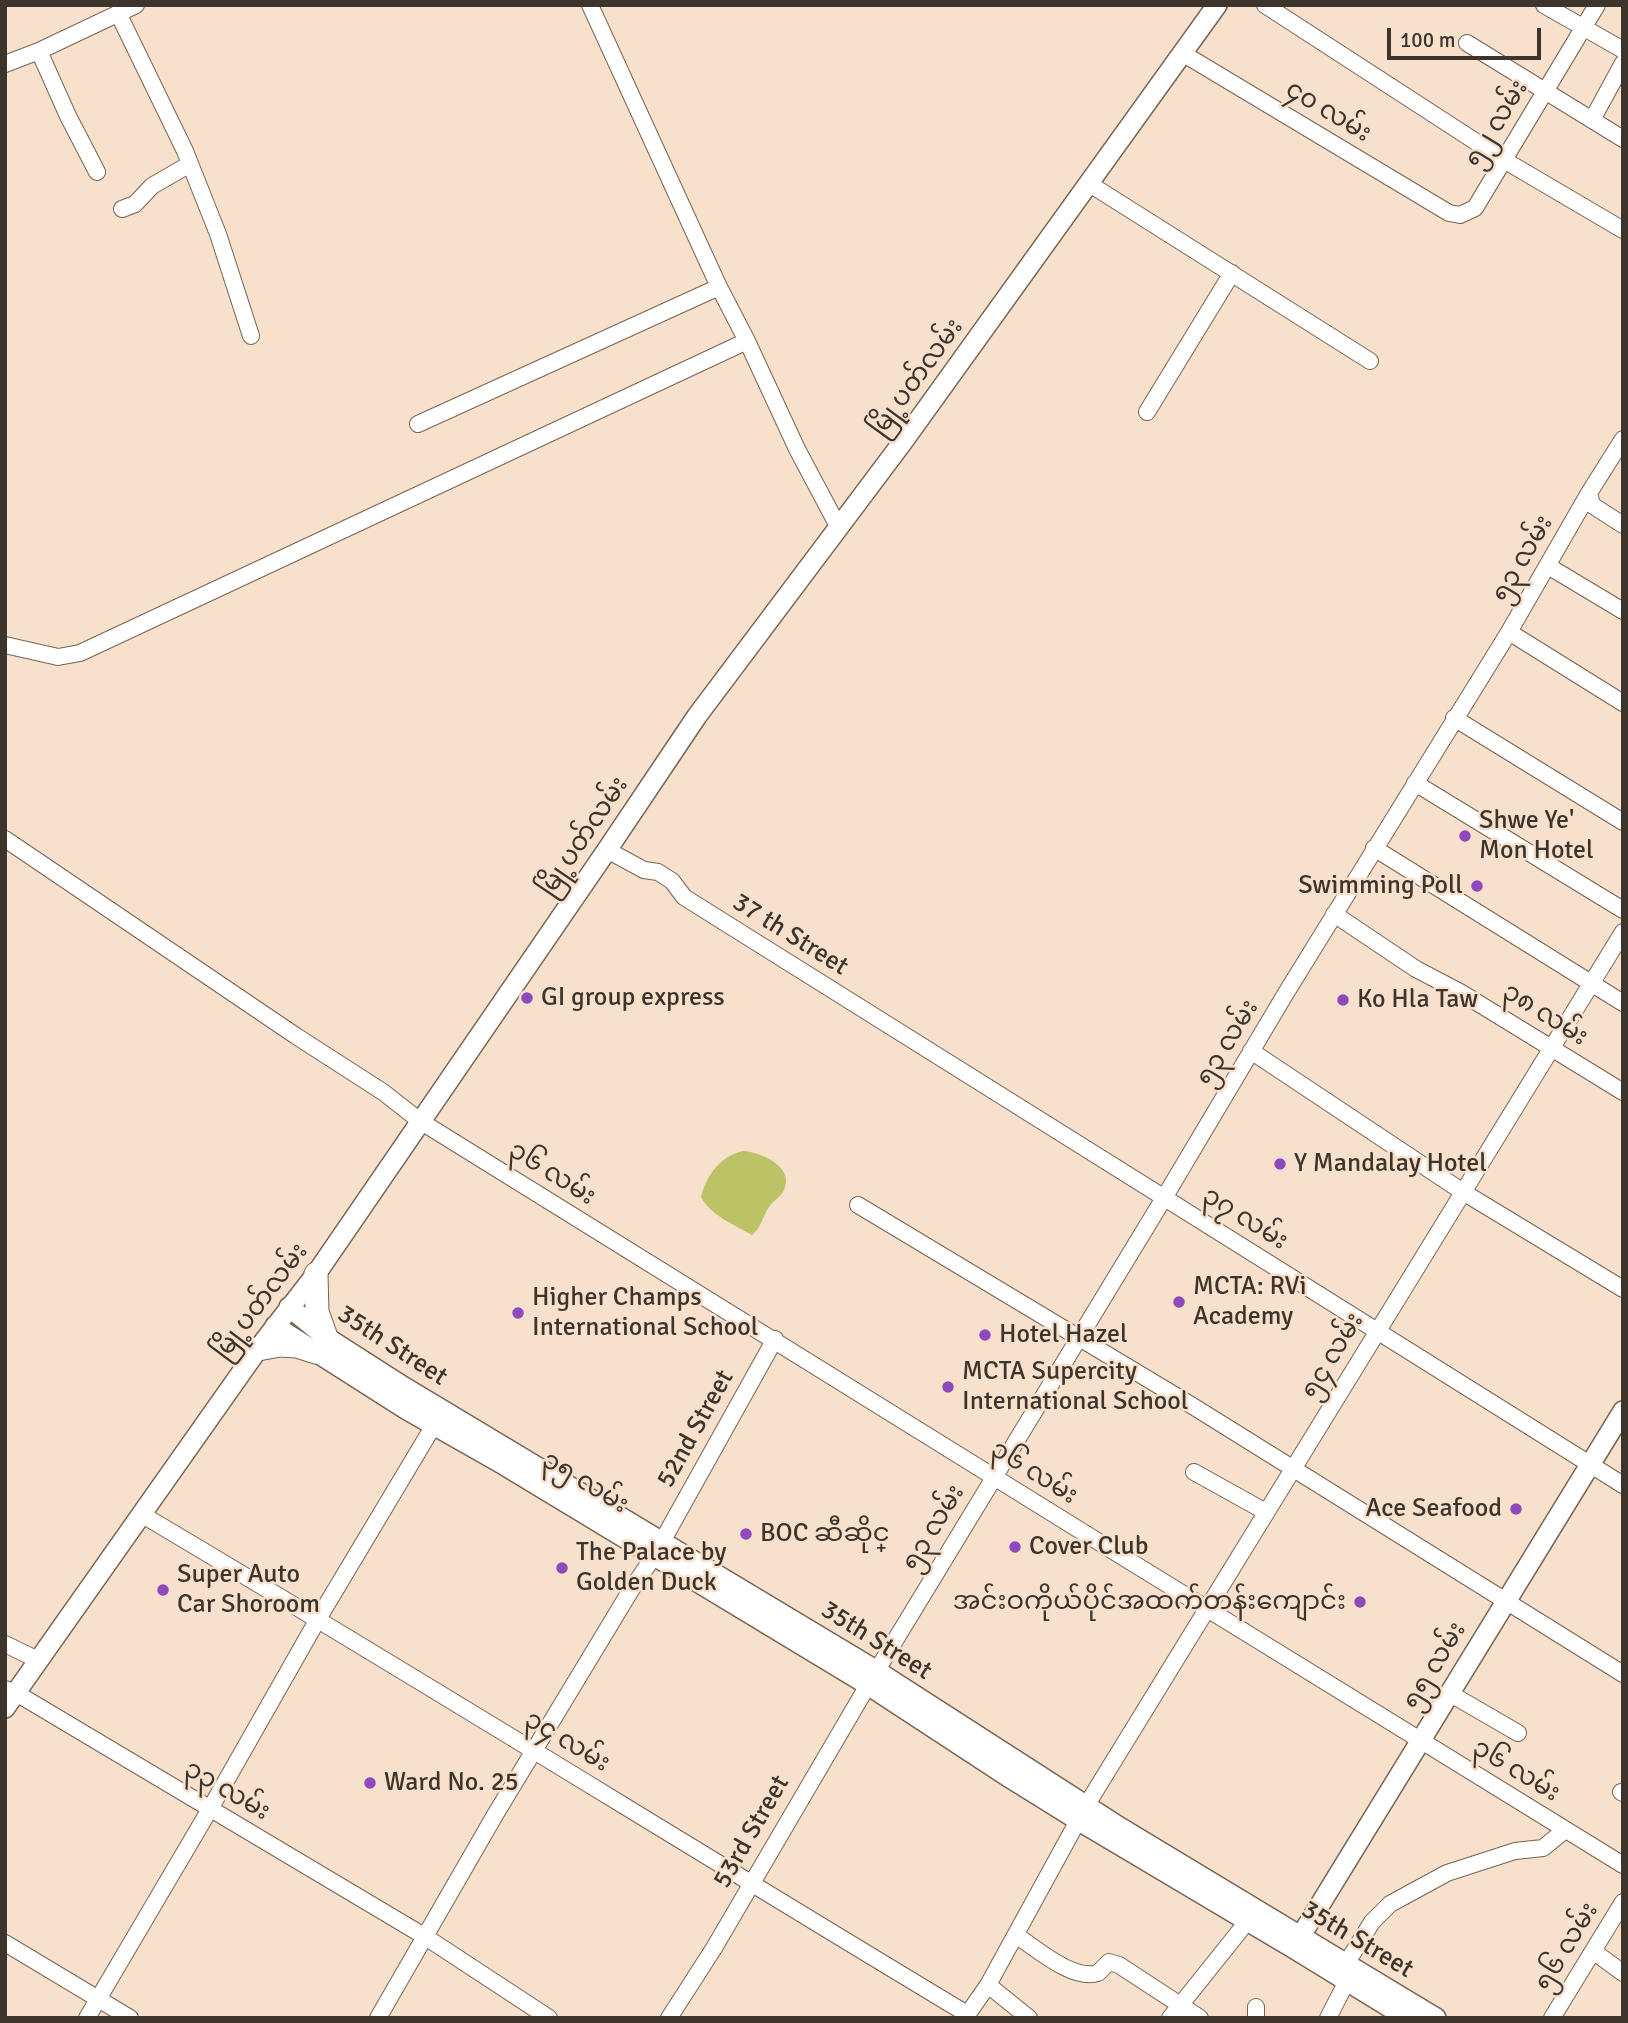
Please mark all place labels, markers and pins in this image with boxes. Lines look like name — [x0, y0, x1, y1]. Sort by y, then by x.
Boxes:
place label: Shwe Ye' Mon Hotel — [1479, 805, 1594, 866]
marker: Shwe Ye' Mon Hotel — [1457, 828, 1473, 844]
place label: Swimming Poll — [1298, 870, 1463, 902]
marker: Swimming Poll — [1469, 878, 1485, 894]
place label: GI group express — [541, 982, 725, 1014]
place label: Ko Hla Taw — [1357, 984, 1478, 1016]
marker: GI group express — [519, 990, 535, 1006]
marker: Ko Hla Taw — [1335, 992, 1351, 1008]
place label: Y Mandalay Hotel — [1294, 1148, 1487, 1180]
marker: Y Mandalay Hotel — [1272, 1156, 1288, 1172]
place label: MCTA: RVi Academy — [1193, 1271, 1307, 1332]
place label: Higher Champs International School — [532, 1282, 758, 1344]
marker: MCTA: RVi Academy — [1171, 1294, 1187, 1310]
marker: Higher Champs International School — [510, 1305, 526, 1321]
place label: Hotel Hazel — [999, 1319, 1128, 1351]
marker: Hotel Hazel — [977, 1327, 993, 1343]
place label: MCTA Supercity International School — [962, 1356, 1188, 1418]
marker: MCTA Supercity International School — [940, 1379, 956, 1395]
place label: Ace Seafood — [1366, 1493, 1502, 1525]
marker: Ace Seafood — [1508, 1501, 1524, 1517]
place label: BOC ဆီဆိုင္ — [760, 1518, 890, 1550]
marker: BOC ဆီဆိုင္ — [738, 1526, 754, 1542]
place label: Cover Club — [1029, 1531, 1149, 1563]
place label: The Palace by Golden Duck — [576, 1537, 727, 1598]
marker: Cover Club — [1007, 1539, 1023, 1555]
place label: Super Auto Car Shoroom — [177, 1559, 320, 1620]
marker: The Palace by Golden Duck — [554, 1560, 570, 1576]
marker: Super Auto Car Shoroom — [155, 1582, 171, 1598]
place label: အင်းဝကိုယ်ပိုင်အထက်တန်းကျောင်း — [953, 1586, 1346, 1618]
marker: အင်းဝကိုယ်ပိုင်အထက်တန်းကျောင်း — [1352, 1594, 1368, 1610]
place label: Ward No. 25 — [384, 1767, 519, 1799]
marker: Ward No. 25 — [362, 1775, 378, 1791]

